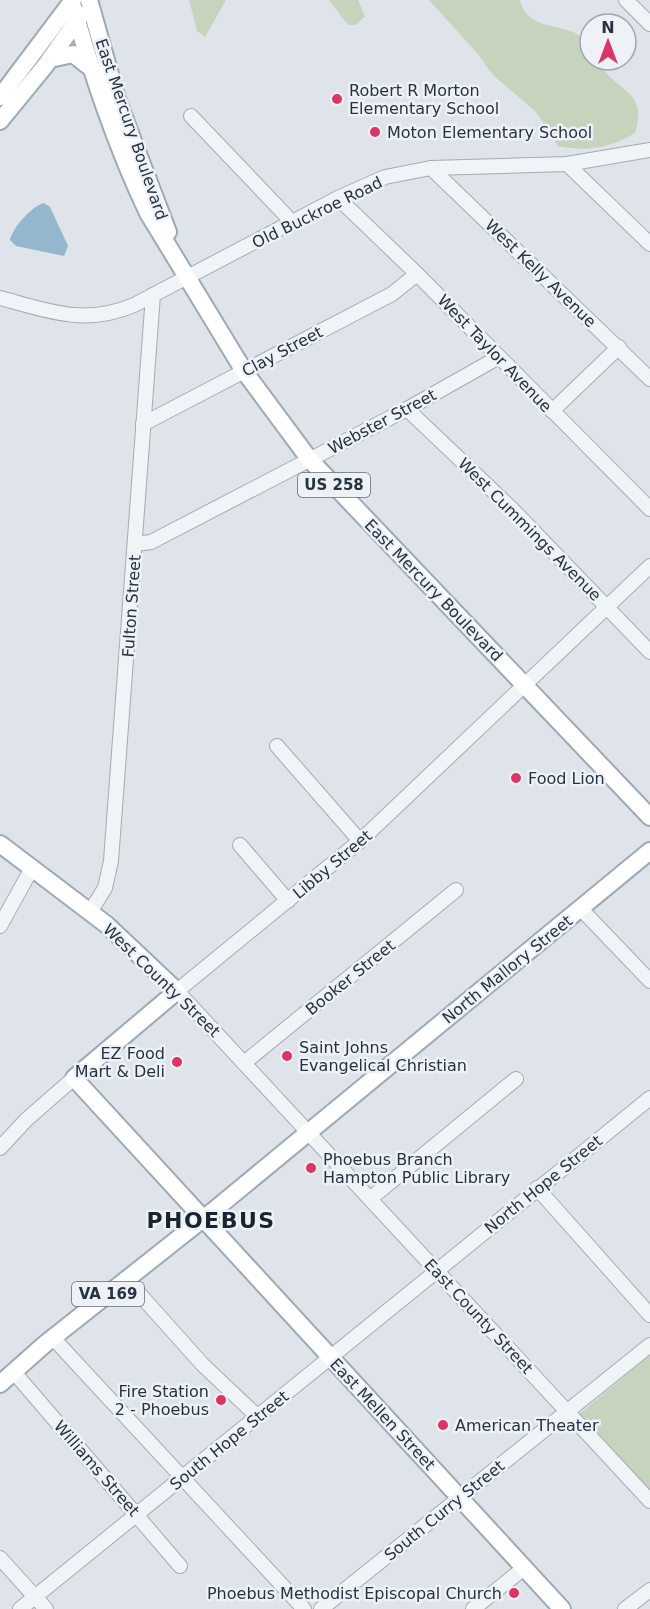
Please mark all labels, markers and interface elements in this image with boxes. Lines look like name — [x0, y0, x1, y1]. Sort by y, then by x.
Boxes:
north arrow — [578, 12, 638, 72]
text: N — [601, 18, 615, 37]
street label: East Mercury Boulevard — [92, 36, 172, 222]
place label: Robert R Morton Elementary School — [349, 81, 499, 118]
marker: Robert R Morton Elementary School — [330, 92, 344, 106]
place label: Moton Elementary School — [387, 123, 592, 142]
marker: Moton Elementary School — [368, 125, 382, 139]
street label: Old Buckroe Road — [249, 173, 385, 252]
street label: West Kelly Avenue — [481, 216, 600, 331]
street label: West Taylor Avenue — [434, 291, 556, 416]
street label: Clay Street — [239, 322, 326, 381]
street label: Webster Street — [325, 385, 440, 458]
street label: West Cummings Avenue — [454, 454, 605, 605]
road number: US 258 — [298, 473, 370, 497]
street label: East Mercury Boulevard — [361, 515, 507, 665]
street label: Fulton Street — [118, 554, 145, 658]
place label: Food Lion — [528, 769, 605, 788]
marker: Food Lion — [509, 771, 523, 785]
street label: Libby Street — [289, 826, 376, 903]
street label: North Mallory Street — [438, 911, 576, 1028]
street label: West County Street — [99, 920, 224, 1041]
street label: Booker Street — [302, 936, 399, 1019]
place label: Saint Johns Evangelical Christian — [299, 1038, 467, 1075]
place label: EZ Food Mart & Deli — [75, 1044, 165, 1081]
marker: Saint Johns Evangelical Christian — [280, 1049, 294, 1063]
marker: EZ Food Mart & Deli — [170, 1055, 184, 1069]
street label: North Hope Street — [481, 1131, 606, 1238]
place label: Phoebus Branch Hampton Public Library — [323, 1150, 510, 1187]
marker: Phoebus Branch Hampton Public Library — [304, 1161, 318, 1175]
district label: PHOEBUS — [146, 1208, 276, 1233]
street label: East County Street — [420, 1255, 537, 1378]
road number: VA 169 — [72, 1282, 144, 1306]
street label: East Mellen Street — [326, 1355, 439, 1474]
place label: Fire Station 2 - Phoebus — [115, 1382, 209, 1419]
street label: South Hope Street — [166, 1387, 292, 1494]
marker: Fire Station 2 - Phoebus — [214, 1393, 228, 1407]
place label: American Theater — [455, 1416, 599, 1435]
street label: Williams Street — [50, 1417, 143, 1520]
marker: American Theater — [436, 1418, 450, 1432]
street label: South Curry Street — [380, 1456, 508, 1565]
place label: Phoebus Methodist Episcopal Church — [207, 1584, 502, 1603]
marker: Phoebus Methodist Episcopal Church — [507, 1586, 521, 1600]

